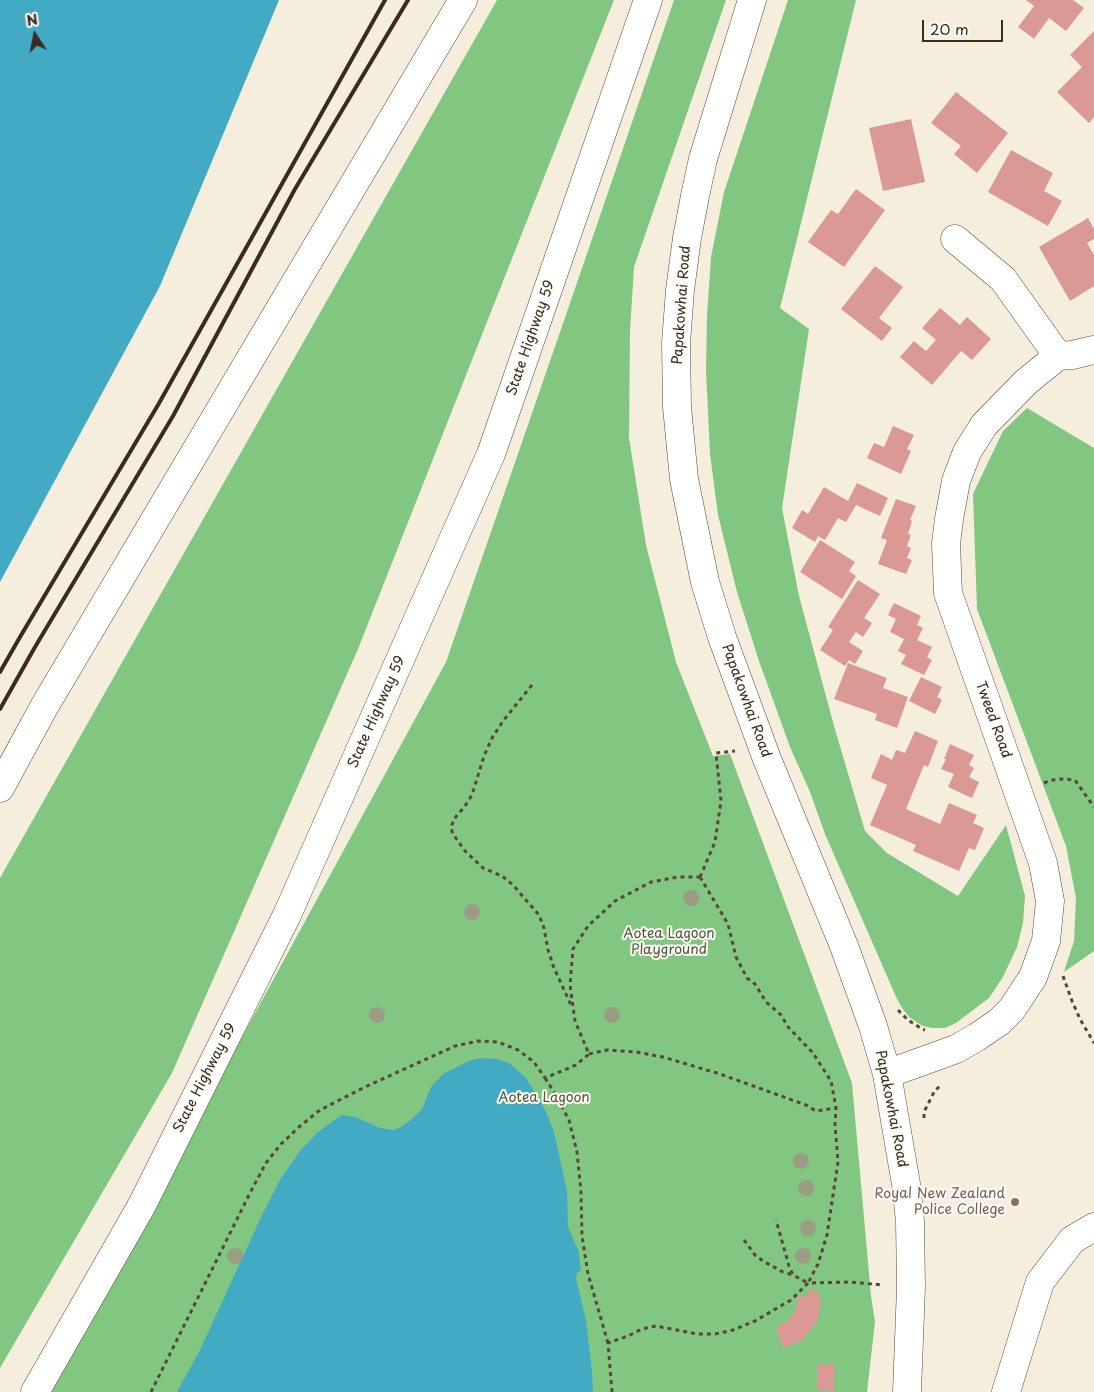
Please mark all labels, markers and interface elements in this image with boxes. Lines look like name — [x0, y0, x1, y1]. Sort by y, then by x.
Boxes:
text: N — [25, 8, 39, 31]
north arrow — [10, 10, 60, 60]
scale bar — [924, 10, 1005, 42]
text: 20 m — [930, 17, 969, 40]
street label: Papakowhai Road — [669, 245, 695, 365]
street label: State Highway 59 — [503, 278, 559, 398]
street label: Papakowhai Road — [718, 642, 774, 760]
street label: State Highway 59 — [345, 653, 409, 771]
street label: Tweed Road — [971, 679, 1015, 761]
park label: Aotea Lagoon Playground — [623, 926, 715, 959]
street label: State Highway 59 — [170, 1020, 240, 1136]
street label: Papakowhai Road — [871, 1049, 911, 1169]
park label: Aotea Lagoon — [498, 1090, 590, 1106]
place label: Royal New Zealand Police College — [874, 1186, 1005, 1218]
marker: Royal New Zealand Police College — [1009, 1196, 1021, 1208]

